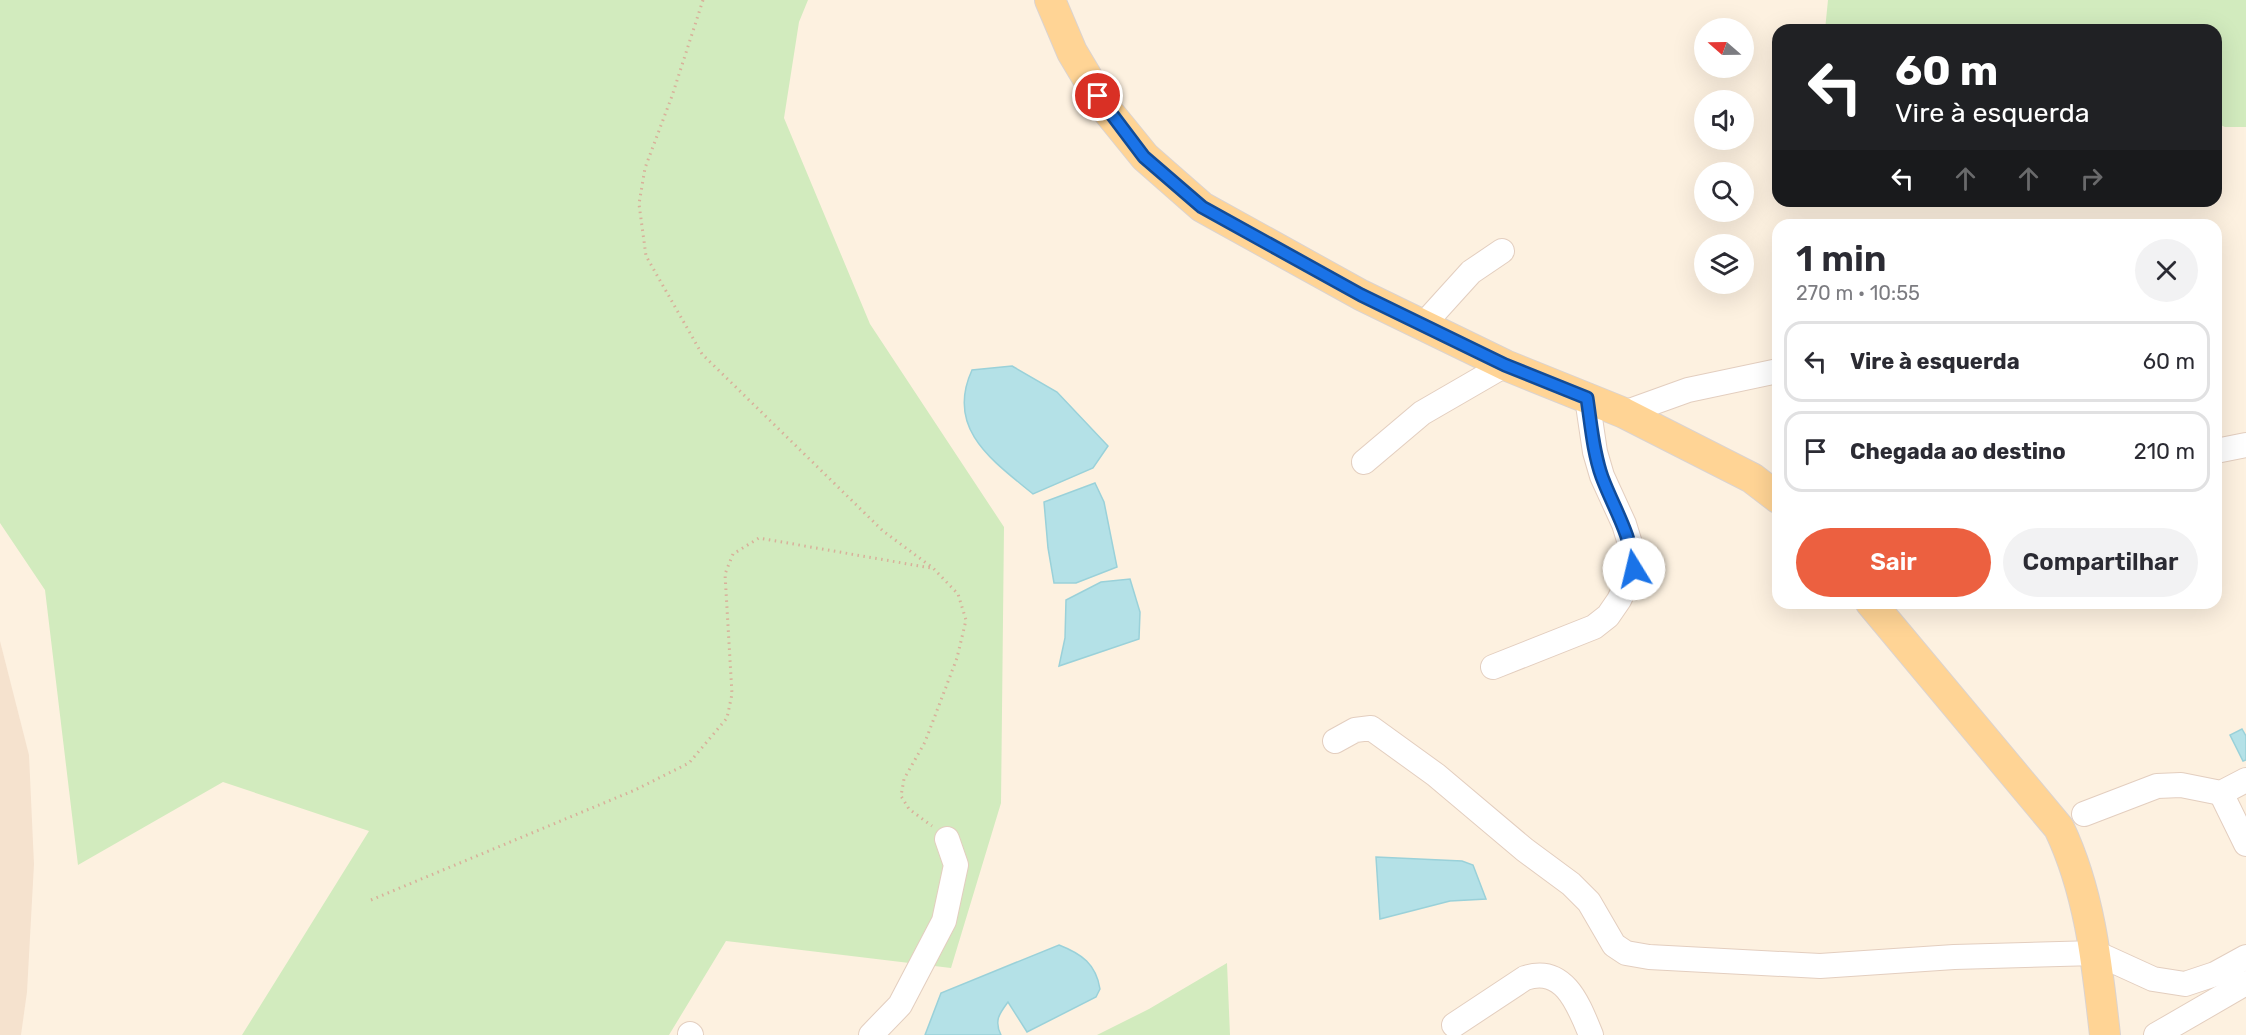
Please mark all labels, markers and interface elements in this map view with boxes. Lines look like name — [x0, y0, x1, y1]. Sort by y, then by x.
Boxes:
north arrow — [1694, 18, 1754, 78]
map controls — [1694, 18, 1754, 294]
text: 60 m — [1895, 46, 1998, 96]
icon: left — [1796, 48, 1874, 126]
pin — [1072, 70, 1123, 121]
icon: arrive — [1081, 79, 1114, 112]
button: sound — [1694, 90, 1754, 150]
text: Vire à esquerda — [1895, 97, 2090, 129]
button: search — [1694, 162, 1754, 222]
icon: left — [1886, 162, 1919, 195]
icon: ahead — [1949, 162, 1982, 195]
icon: ahead — [2012, 162, 2045, 195]
icon: right — [2075, 162, 2108, 195]
button: layers — [1694, 234, 1754, 294]
text: 1 min — [1796, 237, 1887, 280]
button: close — [2135, 239, 2198, 302]
text: 270 m · 10:55 — [1796, 281, 1920, 305]
icon: left — [1799, 345, 1832, 378]
text: Vire à esquerda — [1850, 348, 2020, 375]
text: 60 m — [2143, 348, 2195, 375]
icon: arrive — [1799, 435, 1832, 468]
text: Chegada ao destino — [1850, 438, 2066, 465]
text: 210 m — [2134, 438, 2195, 465]
button: Sair — [1796, 528, 1991, 597]
button: Compartilhar — [2003, 528, 2198, 597]
position arrow — [1602, 537, 1666, 601]

